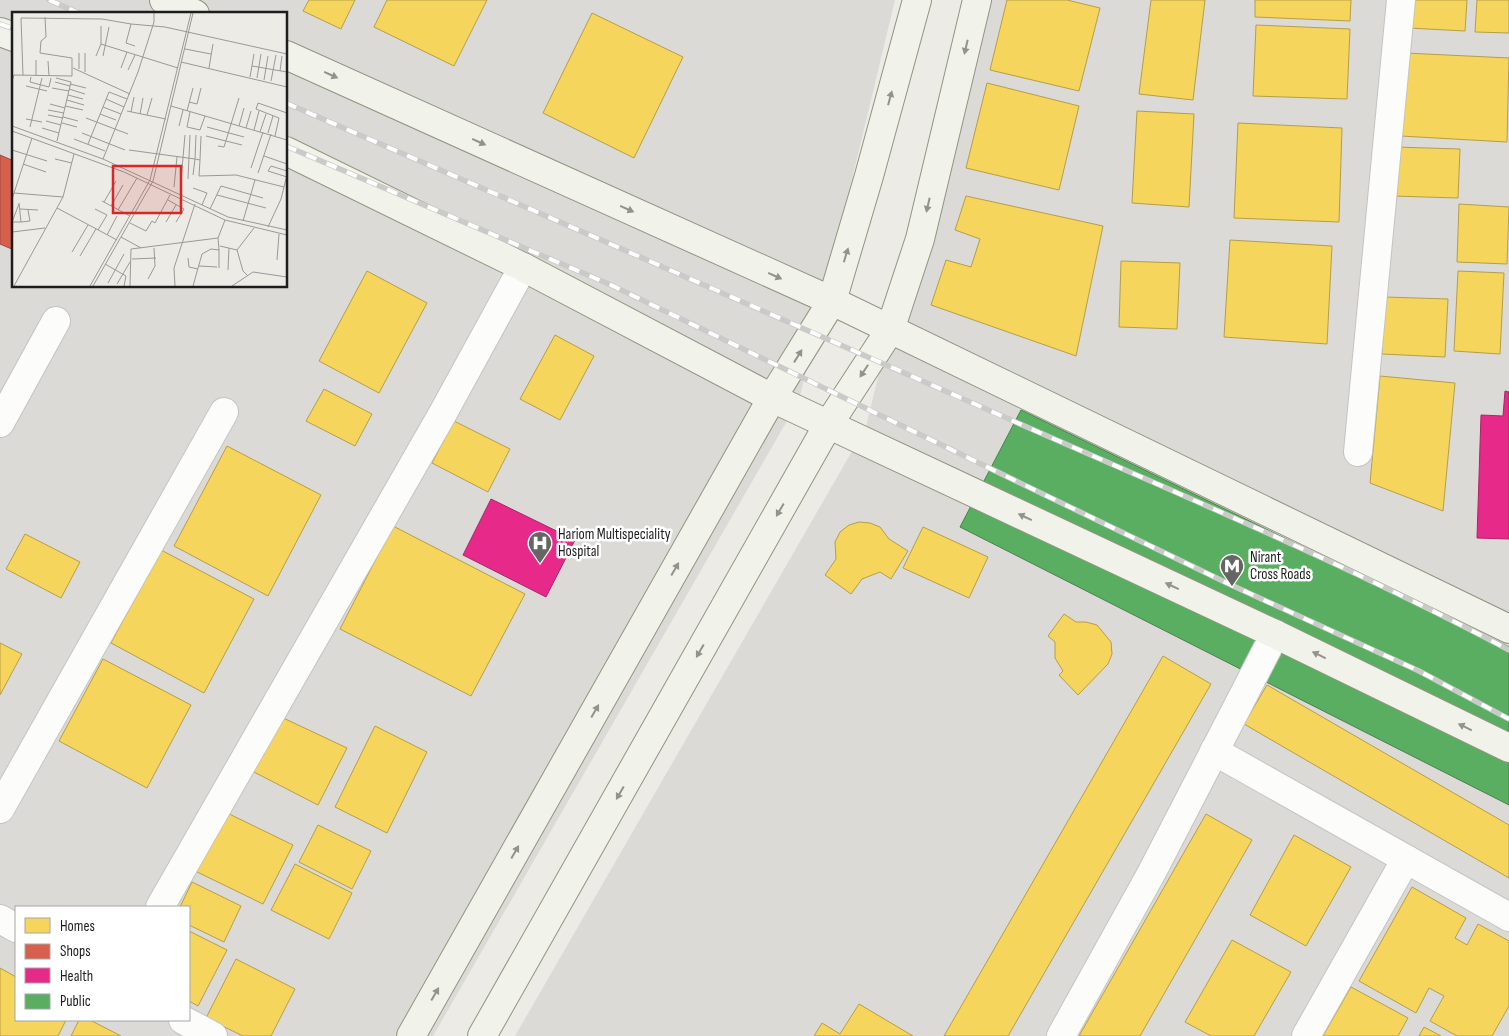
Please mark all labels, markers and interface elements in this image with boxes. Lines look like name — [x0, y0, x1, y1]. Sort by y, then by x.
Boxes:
inset map — [12, 12, 288, 288]
one-way arrow — [962, 40, 970, 55]
one-way arrow — [324, 72, 338, 80]
one-way arrow — [887, 91, 895, 106]
one-way arrow — [472, 138, 486, 146]
one-way arrow — [924, 198, 932, 213]
one-way arrow — [620, 205, 634, 213]
one-way arrow — [842, 247, 850, 262]
one-way arrow — [768, 272, 782, 280]
one-way arrow — [793, 350, 802, 363]
one-way arrow — [859, 364, 868, 377]
one-way arrow — [776, 503, 784, 517]
one-way arrow — [1018, 512, 1032, 520]
place label: Hariom Multispeciality Hospital — [558, 525, 671, 561]
hospital icon: Hariom Multispeciality Hospital — [527, 530, 553, 564]
place label: Nirant Cross Roads — [1250, 548, 1311, 584]
metro station icon: Nirant Cross Roads — [1219, 553, 1245, 587]
one-way arrow — [671, 563, 680, 576]
one-way arrow — [1165, 581, 1179, 589]
one-way arrow — [695, 645, 704, 658]
one-way arrow — [1312, 651, 1326, 659]
one-way arrow — [591, 704, 600, 717]
one-way arrow — [1458, 722, 1472, 730]
one-way arrow — [615, 786, 624, 799]
one-way arrow — [511, 846, 520, 859]
legend — [15, 906, 190, 1021]
text: Homes — [60, 917, 95, 936]
text: Shops — [60, 942, 91, 961]
text: Health — [60, 967, 93, 986]
one-way arrow — [431, 987, 440, 1000]
text: Public — [60, 992, 91, 1011]

